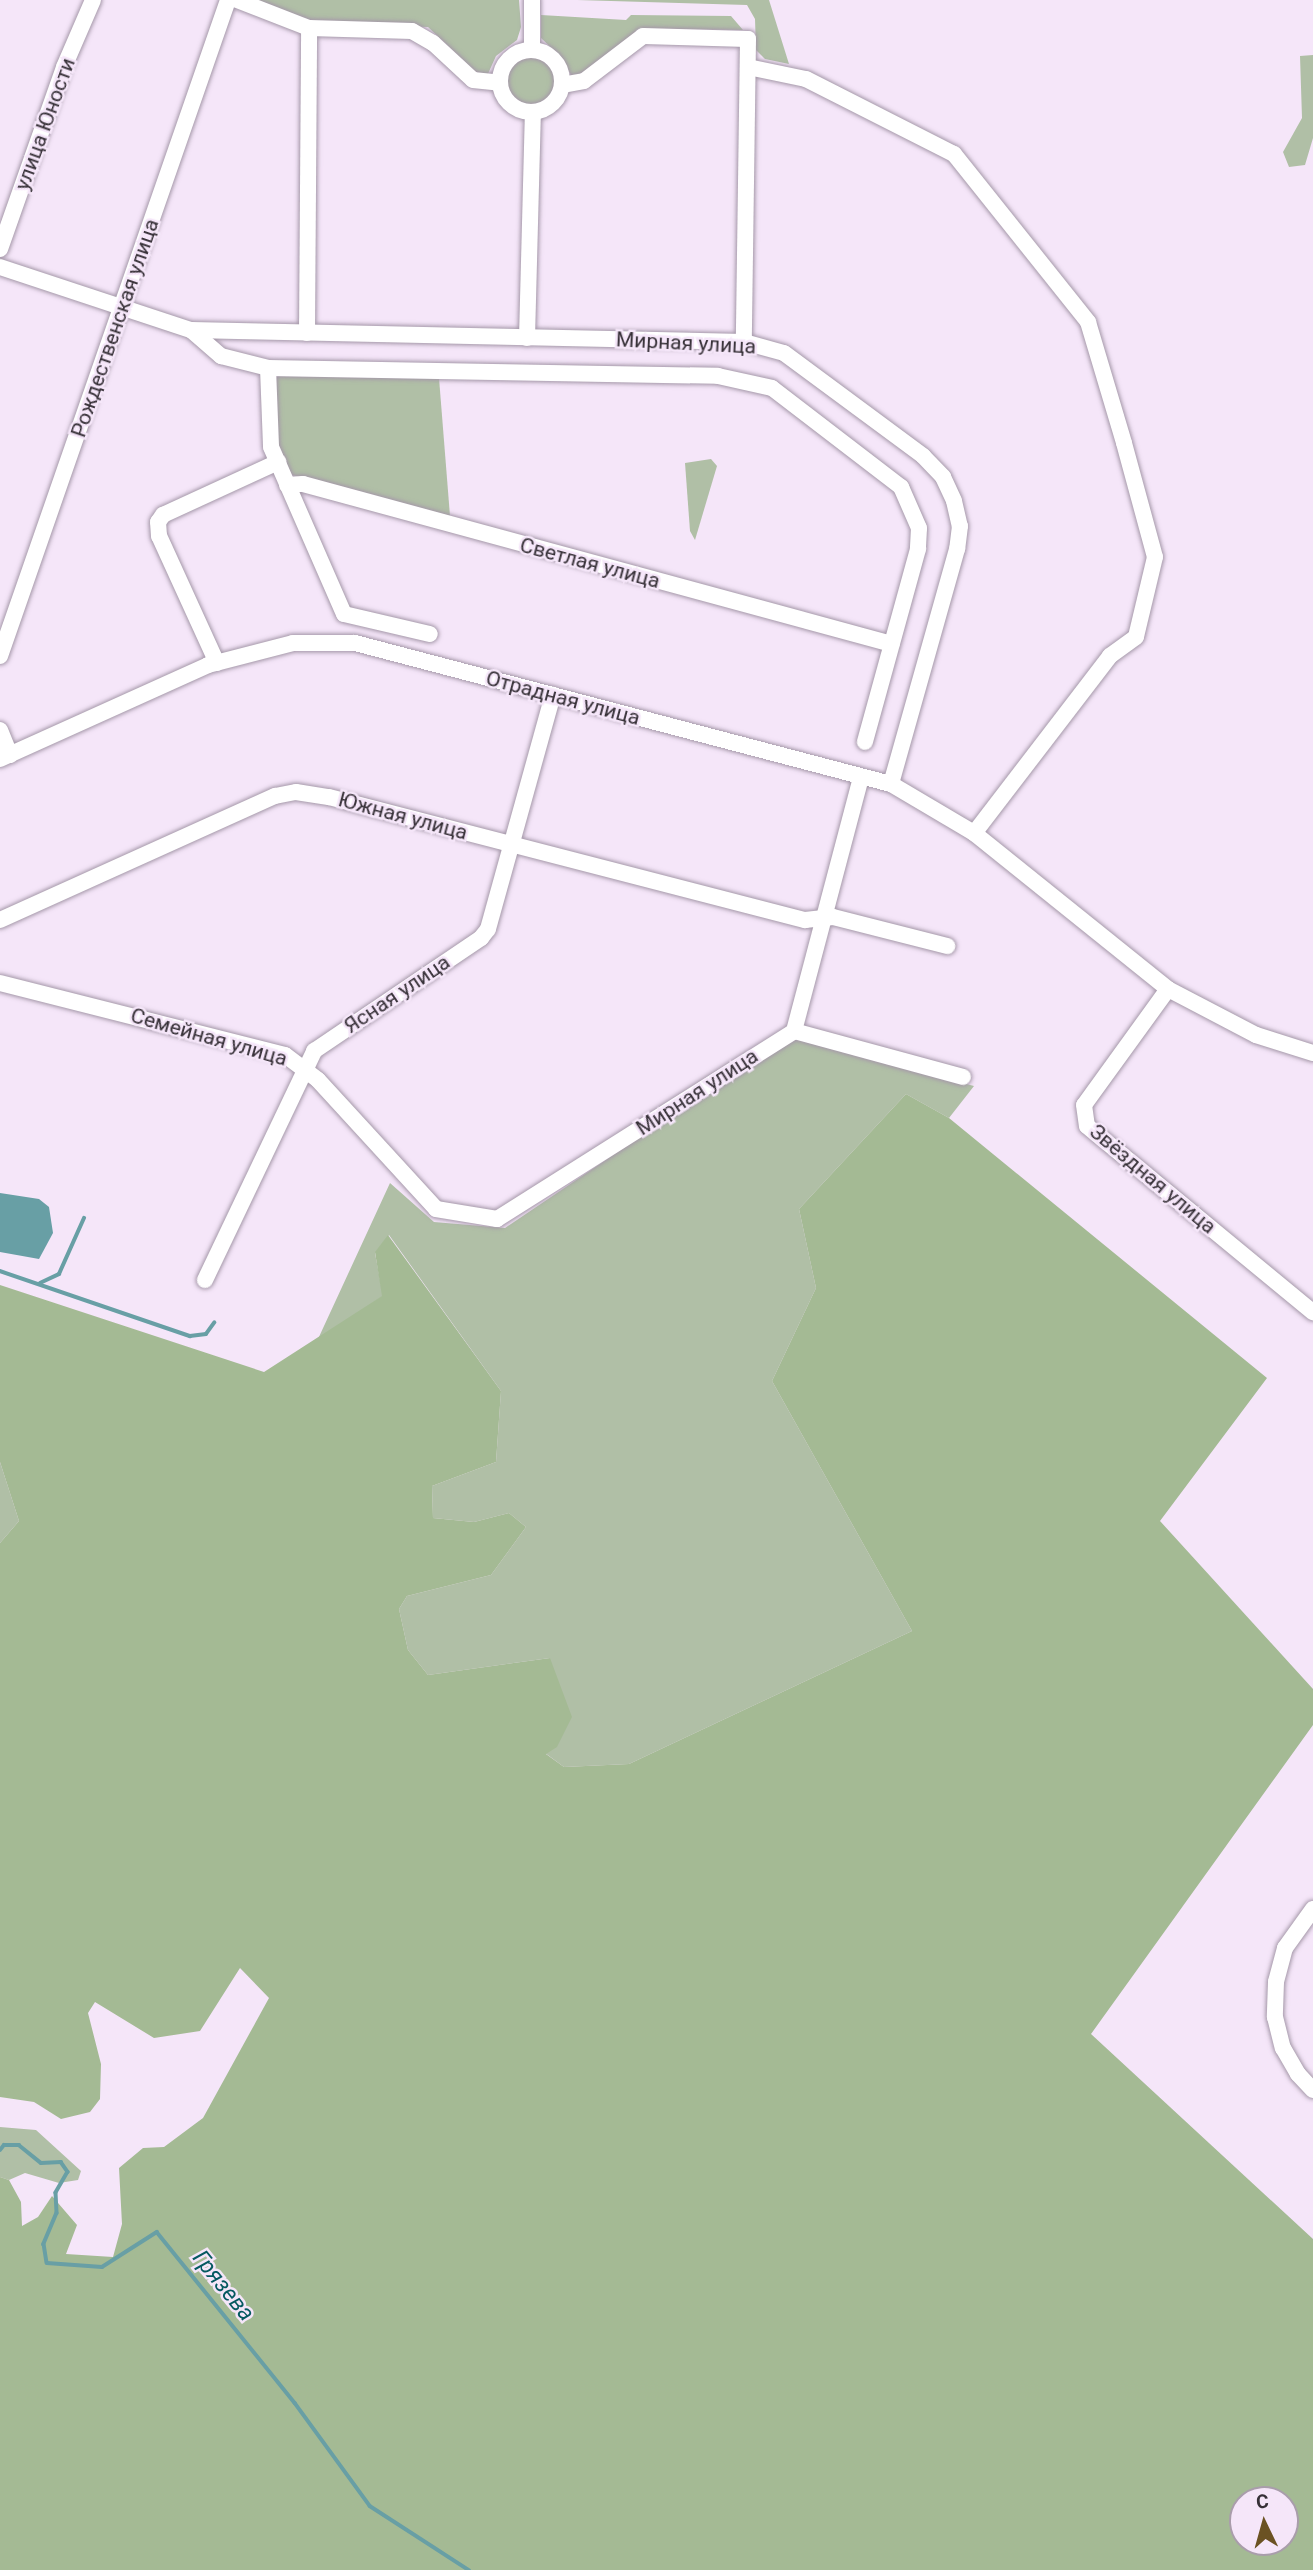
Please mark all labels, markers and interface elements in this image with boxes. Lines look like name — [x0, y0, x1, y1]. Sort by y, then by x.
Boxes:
street label: улица Юности — [9, 54, 81, 194]
street label: Рождественская улица — [66, 216, 164, 440]
street label: Мирная улица — [615, 327, 757, 359]
street label: Светлая улица — [517, 532, 663, 594]
street label: Отрадная улица — [483, 665, 643, 731]
street label: Южная улица — [336, 787, 470, 845]
street label: Ясная улица — [339, 949, 455, 1039]
street label: Семейная улица — [128, 1003, 290, 1071]
street label: Мирная улица — [631, 1043, 763, 1141]
street label: Звёздная улица — [1085, 1119, 1221, 1239]
water label: Грязева — [186, 2245, 260, 2327]
north arrow — [1229, 2486, 1299, 2556]
text: С — [1255, 2490, 1269, 2514]

